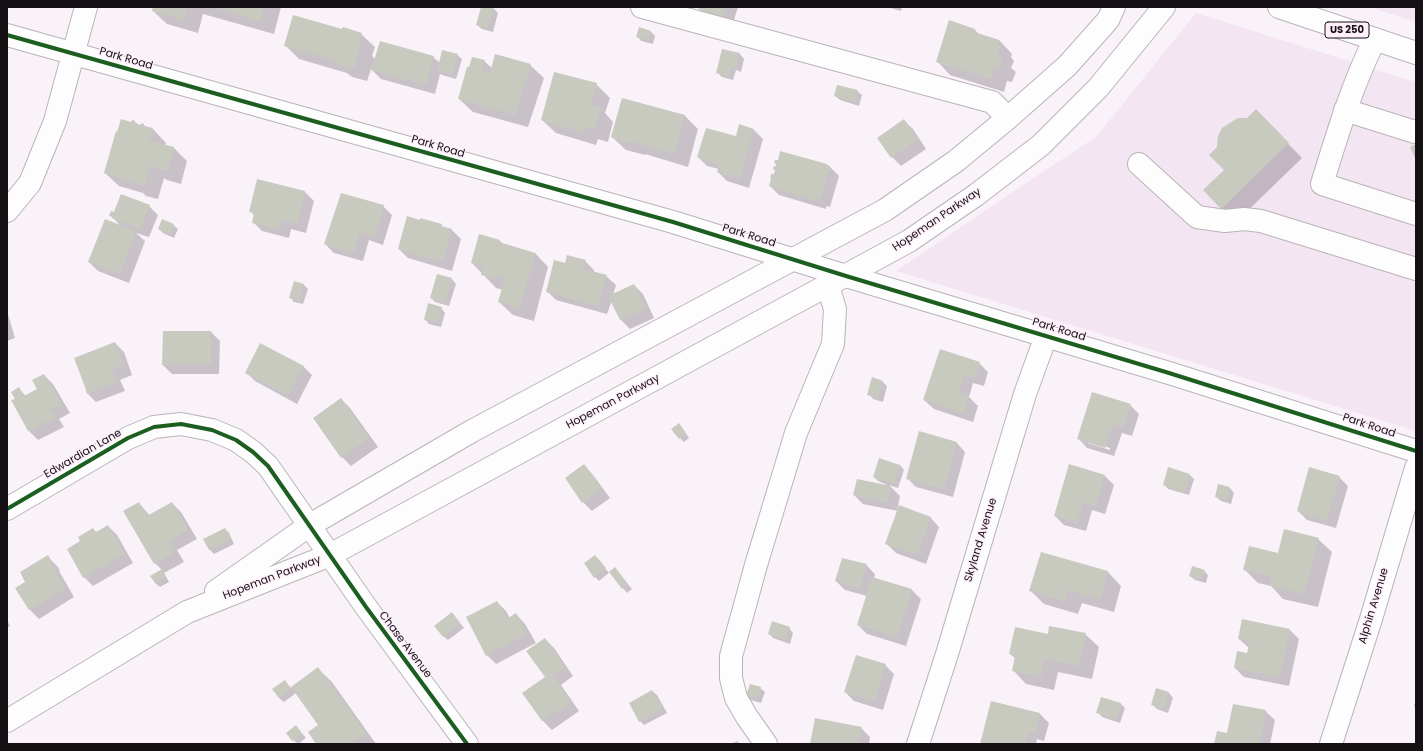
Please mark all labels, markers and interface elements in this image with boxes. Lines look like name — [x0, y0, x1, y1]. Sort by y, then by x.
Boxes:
road number: US 250 — [1325, 22, 1369, 38]
street label: Park Road — [98, 45, 154, 73]
street label: Park Road — [410, 133, 466, 161]
street label: Hopeman Parkway — [890, 185, 984, 255]
street label: Park Road — [721, 222, 777, 250]
street label: Park Road — [1031, 316, 1087, 344]
street label: Hopeman Parkway — [564, 372, 662, 432]
street label: Park Road — [1341, 411, 1397, 441]
street label: Edwardian Lane — [42, 426, 124, 482]
street label: Skyland Avenue — [962, 496, 1000, 584]
street label: Hopeman Parkway — [221, 553, 323, 603]
street label: Alphin Avenue — [1356, 566, 1392, 646]
street label: Chase Avenue — [376, 609, 434, 681]

